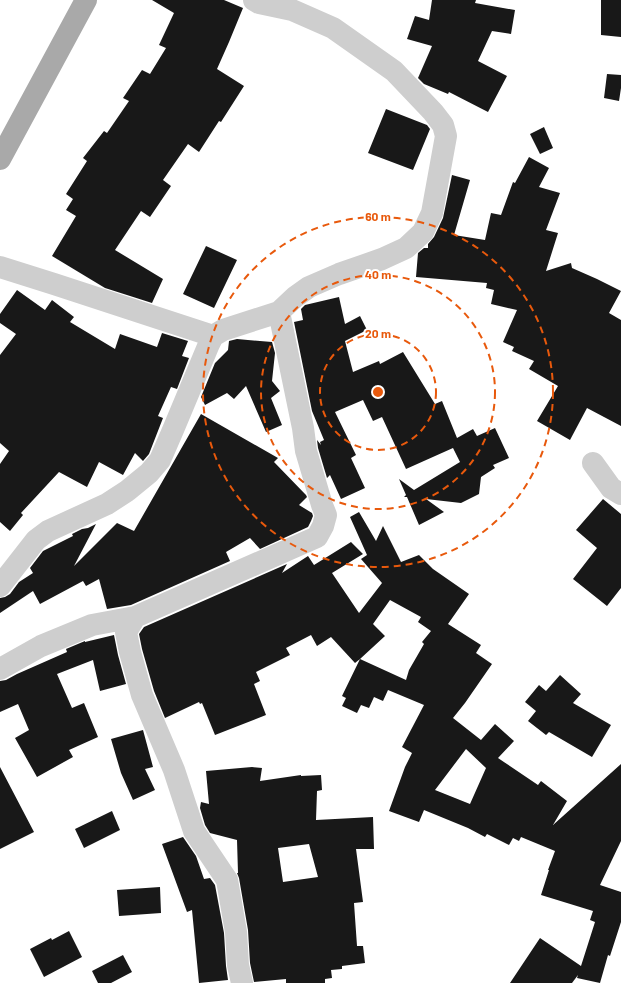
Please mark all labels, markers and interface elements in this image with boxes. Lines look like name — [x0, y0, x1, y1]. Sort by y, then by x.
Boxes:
text: 60 m — [365, 209, 391, 223]
text: 40 m — [365, 267, 391, 281]
text: 20 m — [365, 326, 391, 340]
centre of rings — [371, 385, 385, 399]

